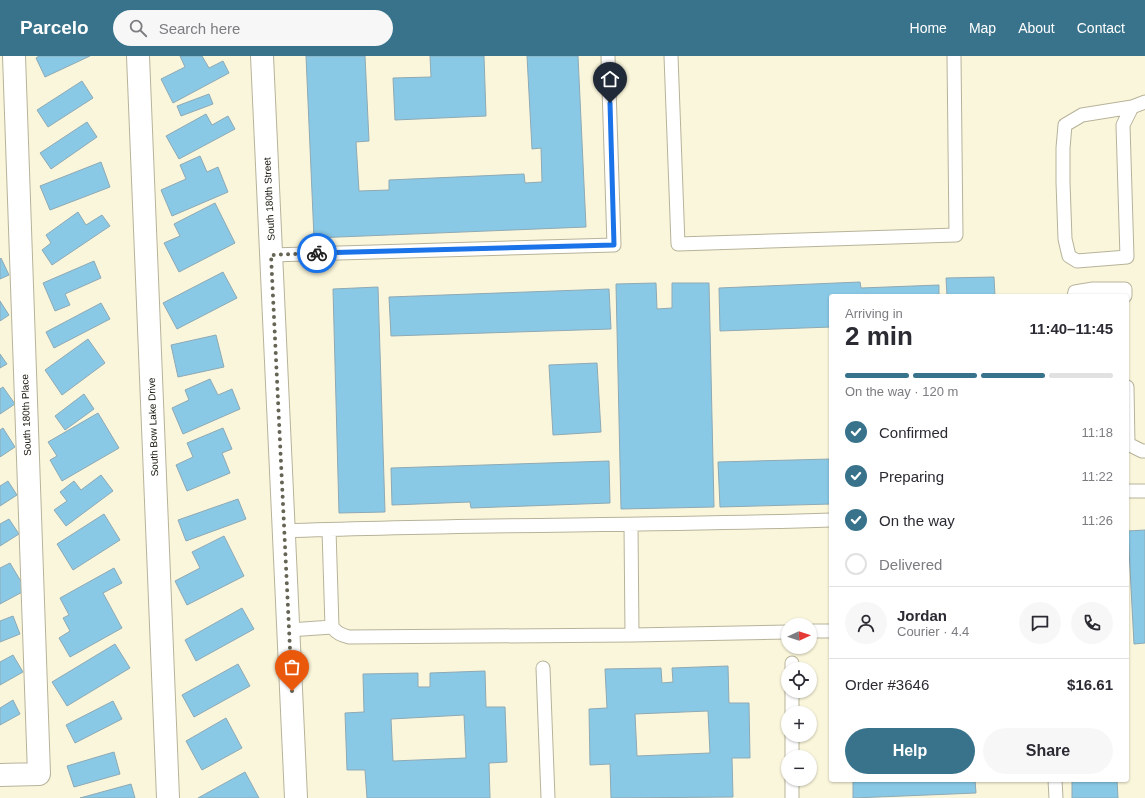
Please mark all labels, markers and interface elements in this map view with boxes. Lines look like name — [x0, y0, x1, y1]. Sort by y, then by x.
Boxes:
search box — [113, 10, 393, 46]
text: Parcelo — [20, 17, 89, 38]
icon: search — [127, 17, 149, 39]
text: Search here — [159, 20, 240, 37]
text: Home — [910, 20, 947, 36]
text: Map — [969, 20, 996, 36]
text: About — [1018, 20, 1055, 36]
text: Contact — [1077, 20, 1125, 36]
pin — [593, 62, 627, 103]
icon: home — [599, 68, 621, 90]
street label: South 180th Street — [261, 157, 277, 241]
courier — [297, 233, 337, 273]
icon: bike — [306, 242, 328, 264]
text: Arriving in — [845, 306, 903, 321]
text: 11:40–11:45 — [1030, 320, 1113, 337]
text: 2 min — [845, 321, 913, 351]
street label: South 180th Place — [19, 374, 33, 456]
street label: South Bow Lake Drive — [146, 377, 160, 477]
text: On the way · 120 m — [845, 384, 958, 399]
icon: check — [845, 421, 867, 443]
text: Confirmed — [879, 424, 948, 441]
text: 11:18 — [1081, 425, 1113, 440]
icon: check — [845, 465, 867, 487]
text: Preparing — [879, 468, 944, 485]
text: 11:22 — [1081, 469, 1113, 484]
icon: check — [845, 509, 867, 531]
text: On the way — [879, 512, 955, 529]
text: 11:26 — [1081, 513, 1113, 528]
text: Delivered — [879, 556, 942, 573]
button: person — [845, 602, 887, 644]
button: chat — [1019, 602, 1061, 644]
button: phone — [1071, 602, 1113, 644]
text: Jordan — [897, 607, 947, 624]
north arrow — [781, 618, 817, 654]
map controls — [781, 618, 817, 786]
text: Courier · 4.4 — [897, 624, 969, 639]
pin — [275, 650, 309, 691]
icon: bag — [281, 656, 303, 678]
button: locate — [781, 662, 817, 698]
text: Order #3646 — [845, 676, 929, 693]
text: $16.61 — [1067, 676, 1113, 693]
button: + — [781, 706, 817, 742]
button: Help — [845, 728, 975, 774]
button: Share — [983, 728, 1113, 774]
button: − — [781, 750, 817, 786]

